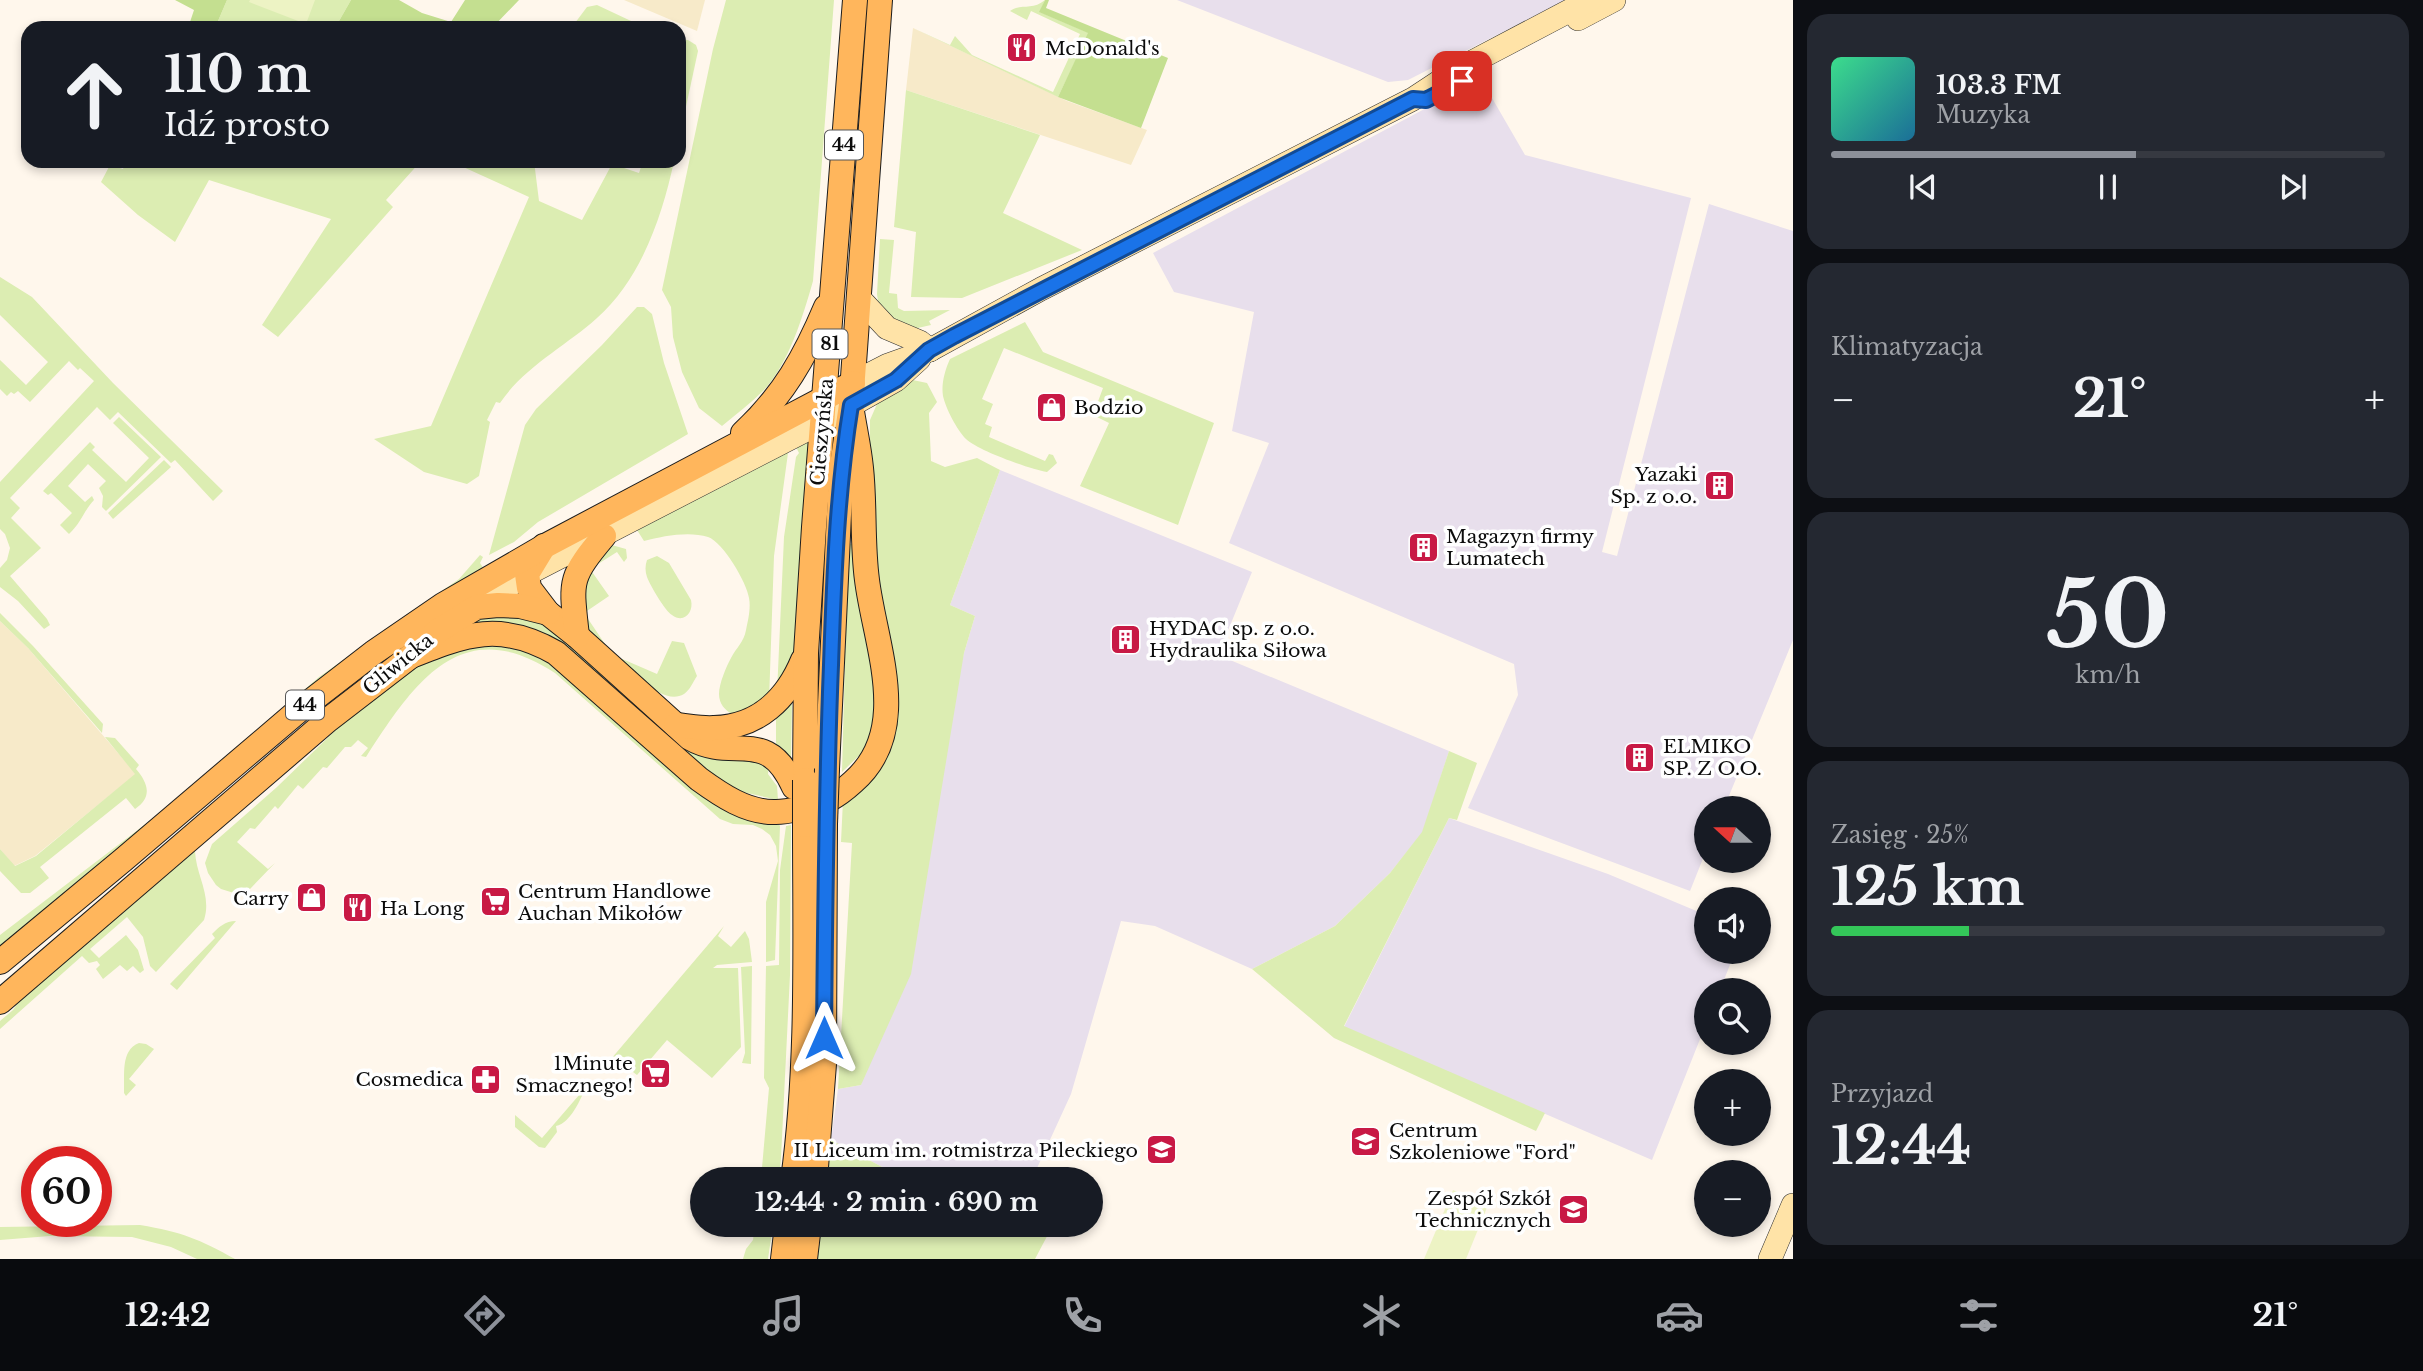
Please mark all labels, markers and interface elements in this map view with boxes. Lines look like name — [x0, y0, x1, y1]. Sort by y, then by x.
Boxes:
restaurant icon: McDonald's — [1005, 31, 1039, 65]
place label: McDonald's — [1045, 37, 1160, 60]
text: 110 m — [164, 44, 311, 105]
icon: ahead — [49, 49, 140, 140]
pin — [1432, 51, 1492, 111]
icon: arrive — [1443, 62, 1481, 100]
text: 103.3 FM — [1936, 69, 2061, 101]
text: Muzyka — [1936, 101, 2030, 129]
text: Idź prosto — [164, 105, 330, 145]
road number: 44 — [825, 130, 863, 160]
icon: previous — [1904, 168, 1942, 206]
icon: pause — [2089, 168, 2127, 206]
icon: next — [2274, 168, 2312, 206]
road number: 81 — [812, 330, 848, 358]
text: Klimatyzacja — [1831, 333, 1983, 361]
text: 21° — [2073, 367, 2147, 431]
text: − — [1831, 376, 1855, 423]
text: + — [2364, 376, 2385, 423]
street label: Cieszyńska — [806, 377, 838, 487]
shop icon: Bodzio — [1034, 390, 1068, 424]
place label: Bodzio — [1074, 396, 1143, 419]
place label: Yazaki Sp. z o.o. — [1610, 463, 1698, 508]
building icon: Yazaki Sp. z o.o. — [1703, 468, 1737, 502]
place label: Magazyn firmy Lumatech — [1446, 525, 1594, 570]
building icon: Magazyn firmy Lumatech — [1406, 530, 1440, 564]
text: 50 — [2047, 559, 2169, 672]
place label: HYDAC sp. z o.o. Hydraulika Siłowa — [1149, 617, 1327, 662]
building icon: HYDAC sp. z o.o. Hydraulika Siłowa — [1109, 622, 1143, 656]
street label: Gliwicka — [358, 628, 438, 699]
text: km/h — [2075, 661, 2141, 689]
road number: 44 — [286, 690, 324, 720]
place label: ELMIKO SP. Z O.O. — [1663, 735, 1762, 780]
building icon: ELMIKO SP. Z O.O. — [1623, 740, 1657, 774]
north arrow — [1694, 796, 1771, 873]
map controls — [1694, 796, 1771, 1237]
text: Zasięg · 25% — [1831, 821, 1969, 849]
text: 125 km — [1831, 855, 2024, 919]
place label: Centrum Handlowe Auchan Mikołów — [517, 880, 711, 925]
shop icon: Carry — [295, 881, 329, 915]
supermarket icon: Centrum Handlowe Auchan Mikołów — [478, 885, 512, 919]
place label: Carry — [233, 887, 289, 910]
button: sound — [1694, 887, 1771, 964]
restaurant icon: Ha Long — [340, 891, 374, 925]
place label: Ha Long — [380, 897, 465, 920]
button: search — [1694, 978, 1771, 1055]
position arrow — [787, 1001, 861, 1075]
place label: 1Minute Smacznego! — [516, 1052, 633, 1097]
supermarket icon: 1Minute Smacznego! — [639, 1057, 673, 1091]
pharmacy icon: Cosmedica — [469, 1062, 503, 1096]
place label: Cosmedica — [355, 1068, 463, 1091]
button: + — [1694, 1069, 1771, 1146]
text: Przyjazd — [1831, 1080, 1933, 1108]
text: 12:44 — [1831, 1114, 1971, 1178]
place label: Centrum Szkoleniowe "Ford" — [1389, 1119, 1576, 1164]
school or university icon: Centrum Szkoleniowe "Ford" — [1349, 1124, 1383, 1158]
school or university icon: II Liceum im. rotmistrza Pileckiego — [1144, 1133, 1178, 1167]
place label: II Liceum im. rotmistrza Pileckiego — [793, 1139, 1138, 1162]
speed limit sign: 60 — [21, 1146, 112, 1237]
button: − — [1694, 1160, 1771, 1237]
text: 12:44 · 2 min · 690 m — [755, 1186, 1038, 1218]
place label: Zespół Szkół Technicznych — [1416, 1187, 1551, 1232]
school or university icon: Zespół Szkół Technicznych — [1557, 1192, 1591, 1226]
icon: directions — [460, 1291, 509, 1340]
icon: music — [759, 1291, 808, 1340]
icon: phone — [1058, 1291, 1107, 1340]
icon: climate — [1357, 1291, 1406, 1340]
icon: car — [1655, 1291, 1704, 1340]
icon: filters — [1954, 1291, 2003, 1340]
text: 12:42 — [125, 1295, 211, 1335]
text: 21° — [2253, 1295, 2298, 1335]

